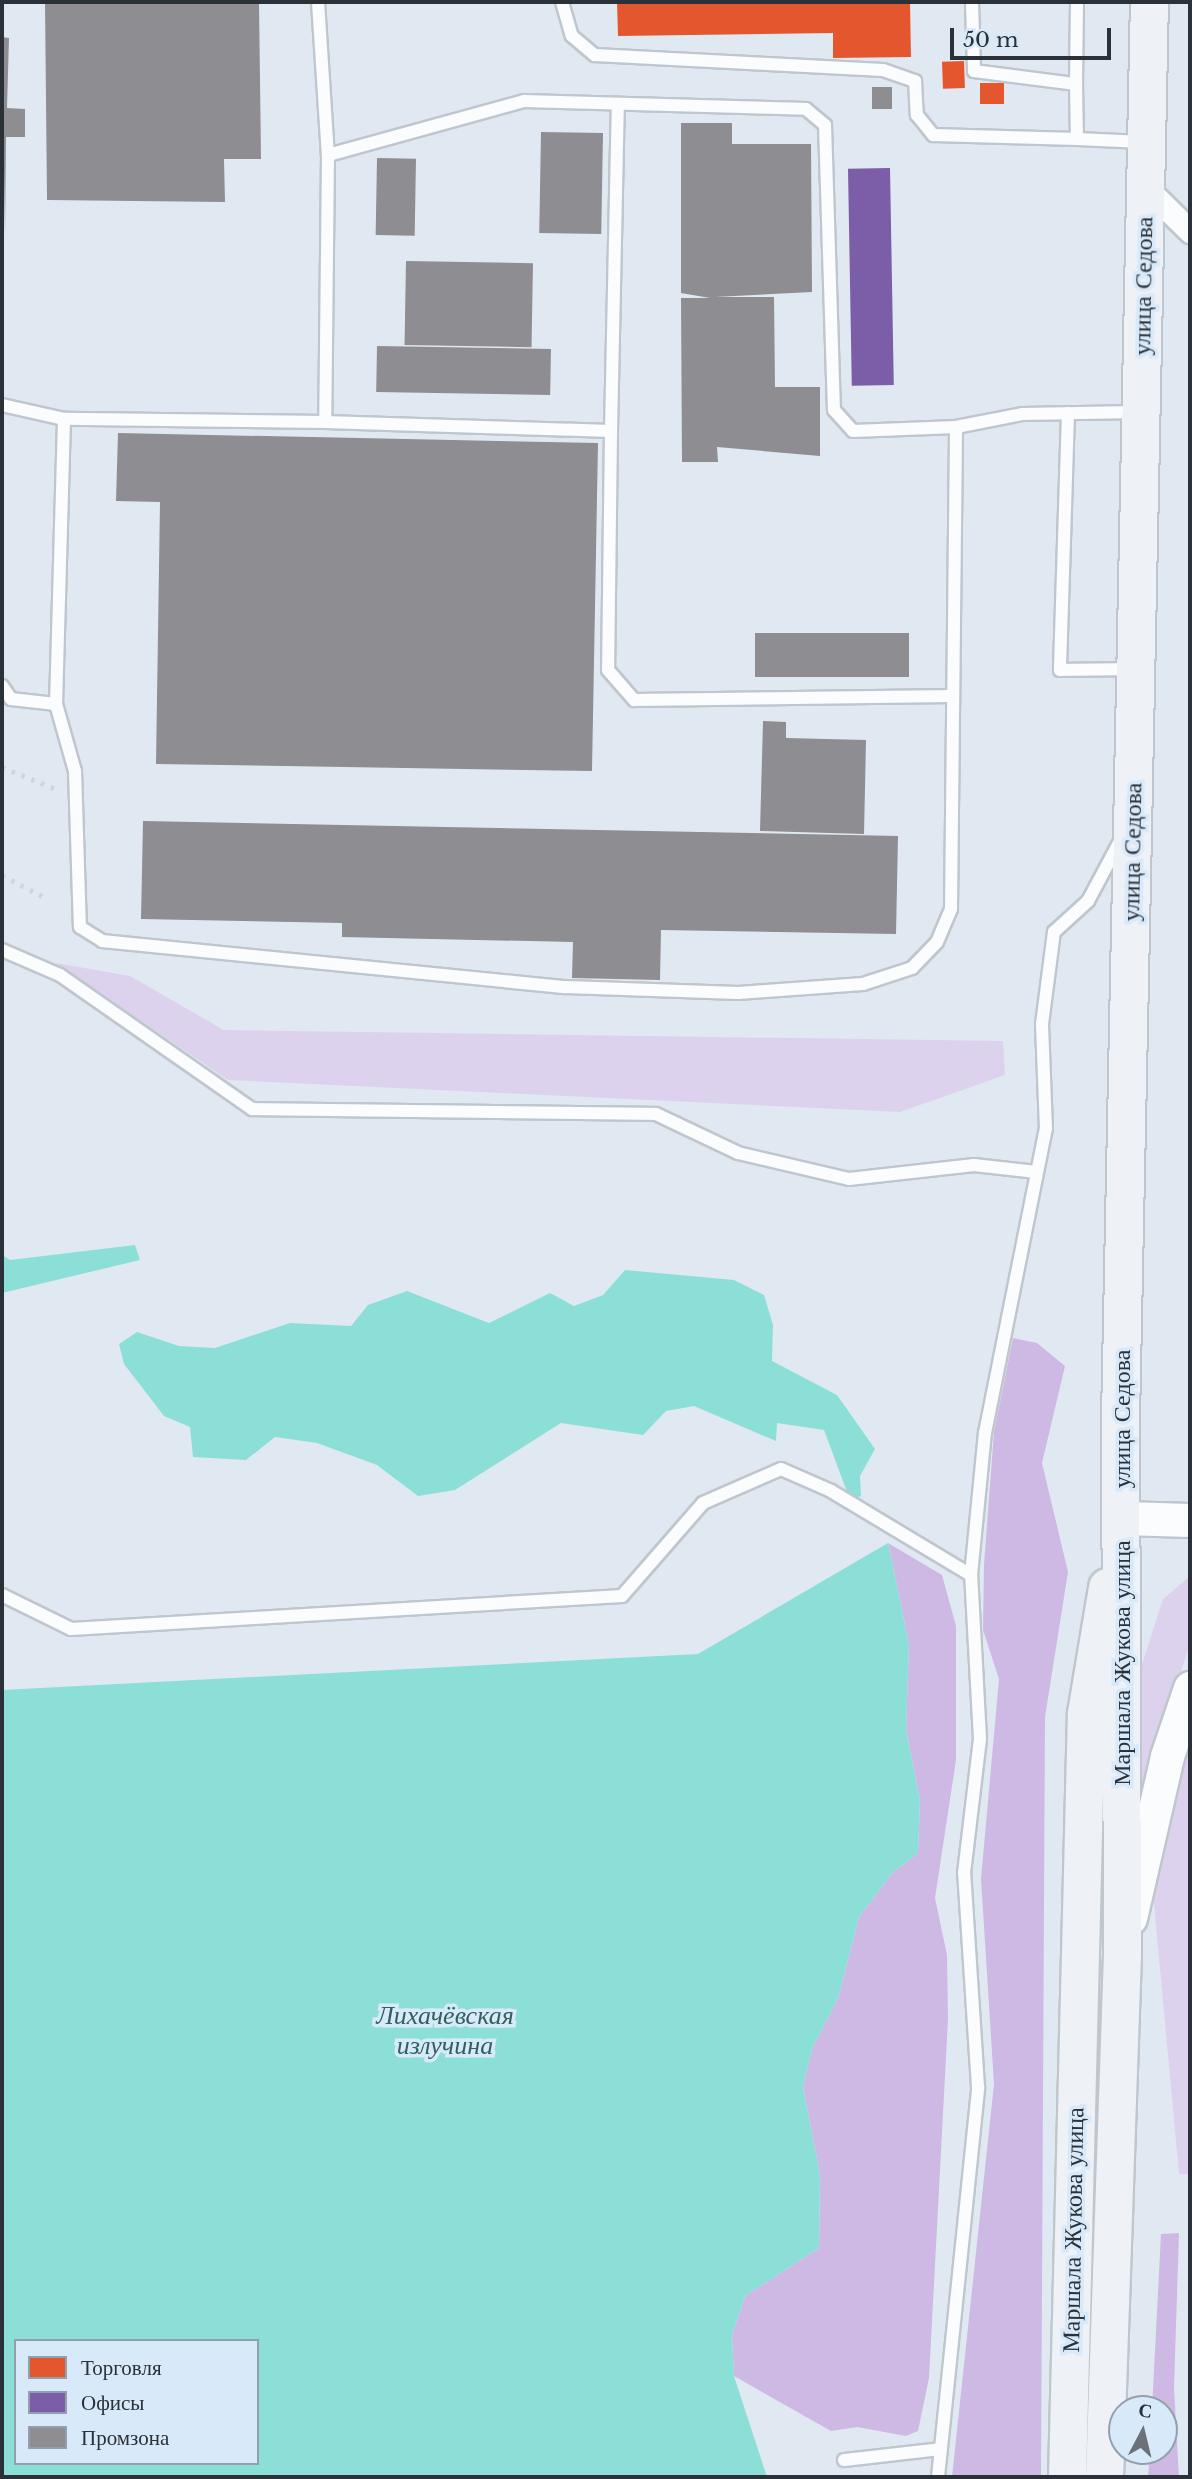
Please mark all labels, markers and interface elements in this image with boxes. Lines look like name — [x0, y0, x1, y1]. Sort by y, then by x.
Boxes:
scale bar — [954, 14, 1115, 58]
text: 50 m — [963, 27, 1018, 53]
street label: улица Седова — [1127, 216, 1159, 356]
street label: улица Седова — [1116, 782, 1148, 922]
street label: улица Седова — [1108, 1350, 1136, 1488]
street label: Маршала Жукова улица — [1108, 1540, 1136, 1786]
water label: Лихачёвская излучина — [376, 2000, 514, 2062]
street label: Маршала Жукова улица — [1056, 2107, 1090, 2353]
legend — [14, 2339, 259, 2465]
text: Торговля — [81, 2355, 162, 2381]
text: Офисы — [81, 2390, 144, 2416]
north arrow — [1108, 2395, 1178, 2465]
text: С — [1137, 2398, 1154, 2423]
text: Промзона — [81, 2425, 169, 2451]

